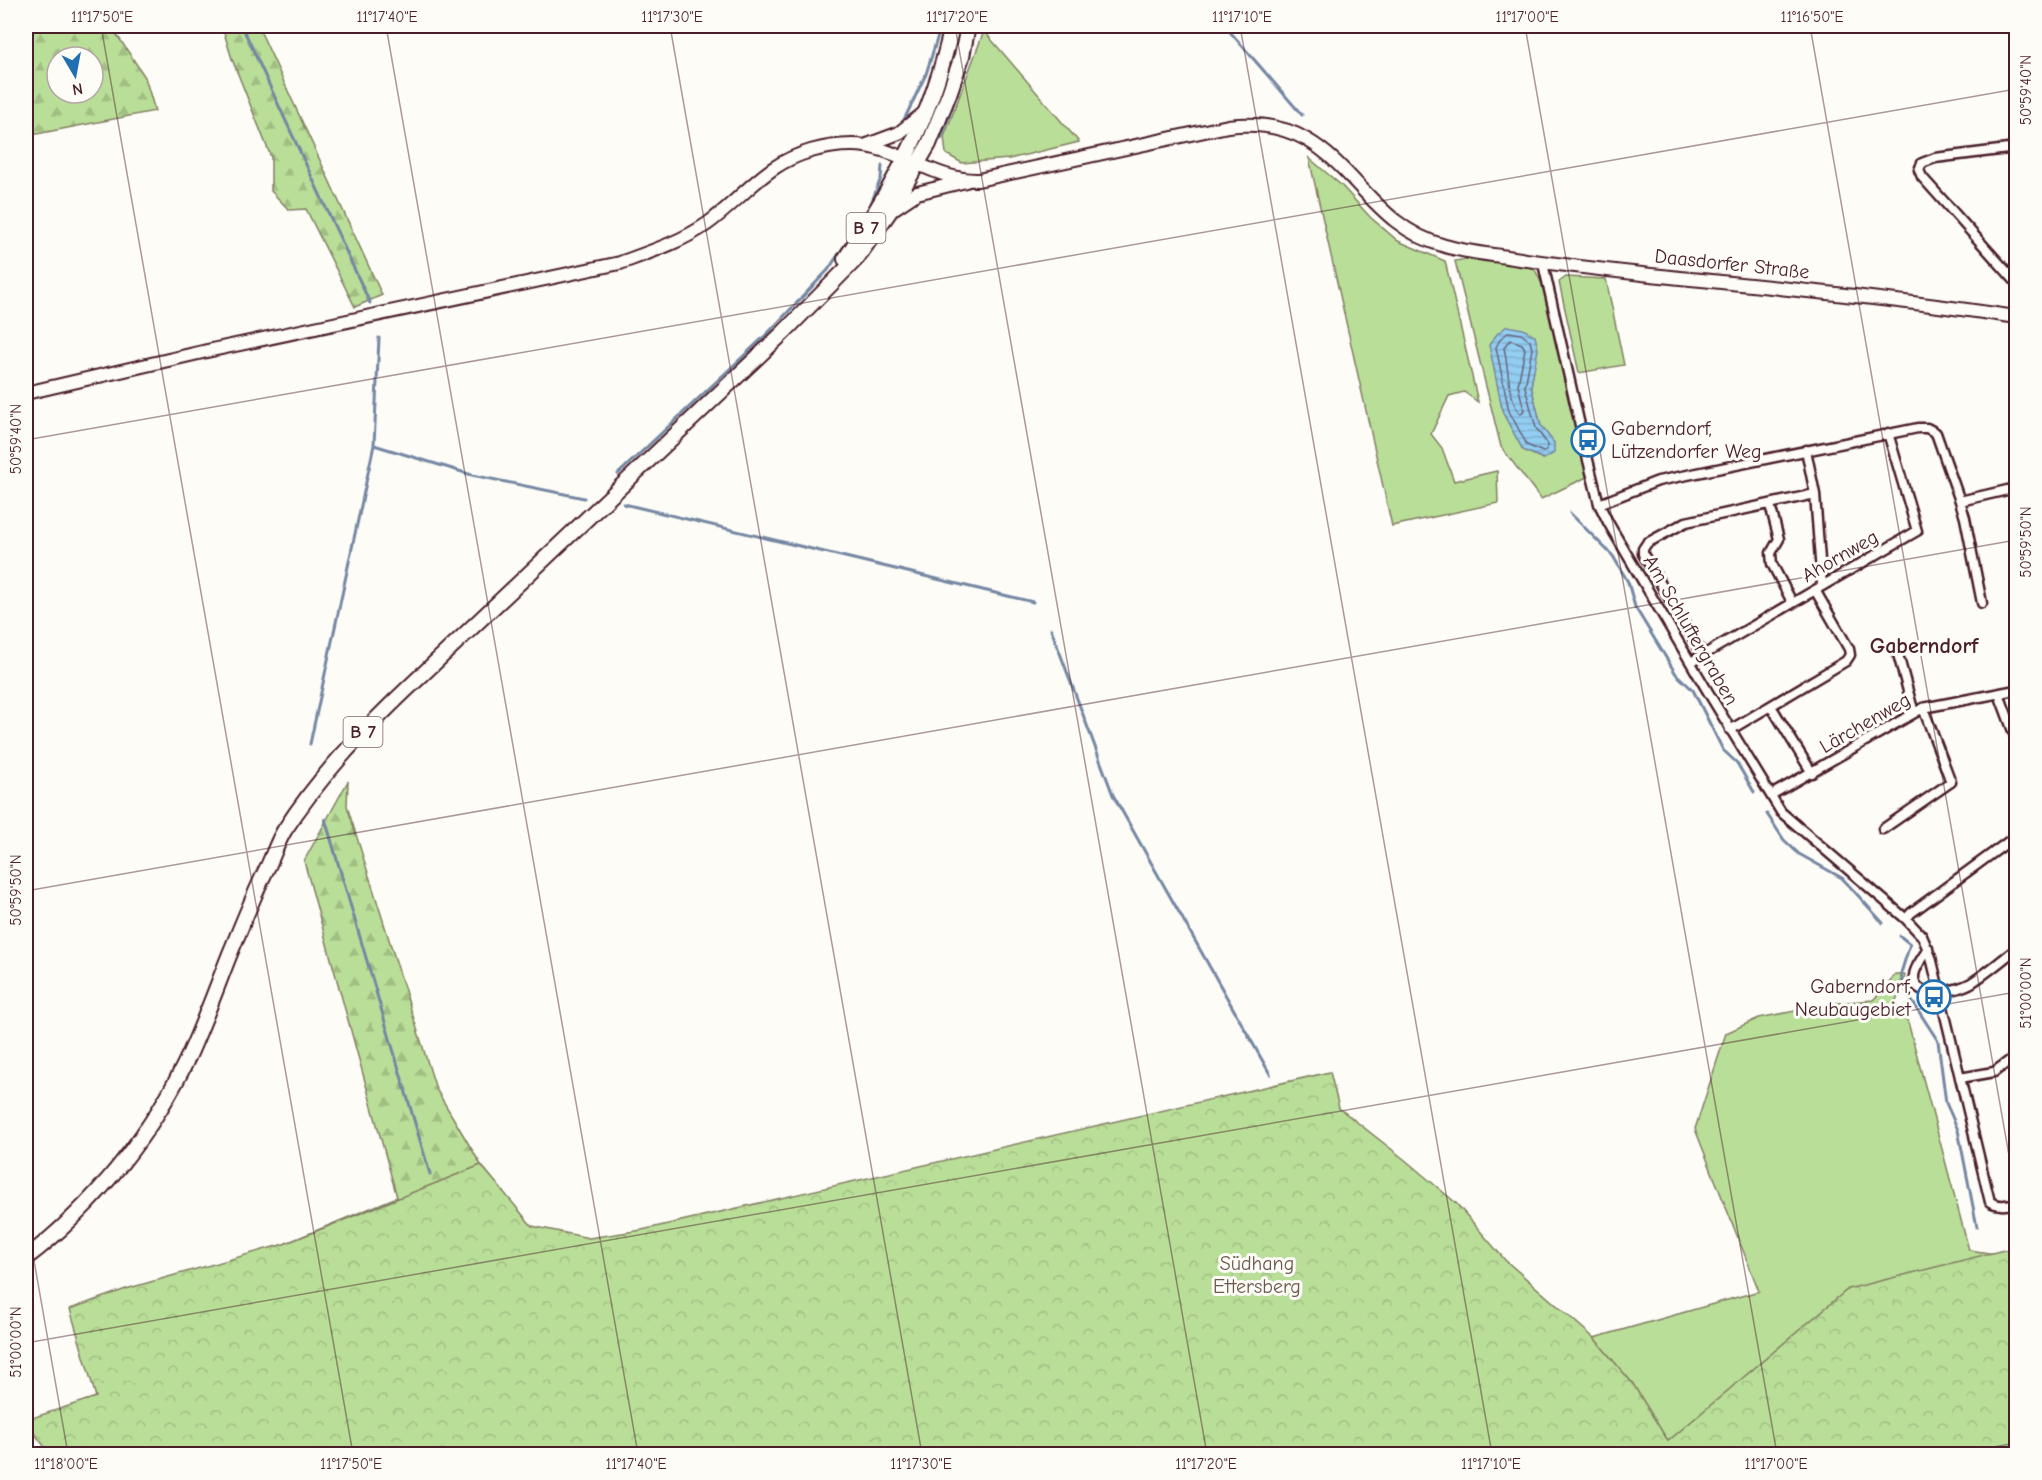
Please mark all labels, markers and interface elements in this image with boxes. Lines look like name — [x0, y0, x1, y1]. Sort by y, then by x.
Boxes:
text: 11°17'50"E — [71, 8, 133, 26]
text: 11°17'40"E — [356, 8, 418, 26]
text: 11°17'30"E — [641, 8, 703, 26]
text: 11°17'20"E — [926, 8, 988, 26]
text: 11°17'10"E — [1212, 8, 1272, 26]
text: 11°17'00"E — [1495, 8, 1559, 26]
text: 11°16'50"E — [1780, 8, 1844, 26]
north arrow — [45, 45, 105, 105]
text: 50°59'40"N — [2017, 55, 2035, 125]
text: N — [71, 79, 84, 99]
road number: B 7 — [846, 213, 886, 243]
street label: Daasdorfer Straße — [1653, 244, 1811, 284]
text: 50°59'40"N — [7, 404, 25, 474]
place label: Gaberndorf, Lützendorfer Weg — [1611, 417, 1762, 463]
bus stop icon: Gaberndorf, Lützendorfer Weg — [1570, 422, 1606, 458]
text: 50°59'50"N — [2017, 506, 2035, 578]
street label: Ahornweg — [1798, 525, 1882, 587]
street label: Am Schluftergraben — [1639, 551, 1743, 709]
district label: Gaberndorf — [1870, 633, 1979, 659]
street label: Lärchenweg — [1816, 688, 1914, 758]
road number: B 7 — [344, 717, 382, 747]
text: 50°59'50"N — [7, 854, 25, 926]
text: 51°00'00"N — [2017, 957, 2035, 1029]
place label: Gaberndorf, Neubaugebiet — [1795, 975, 1912, 1021]
bus stop icon: Gaberndorf, Neubaugebiet — [1916, 979, 1952, 1015]
park label: Südhang Ettersberg — [1213, 1252, 1301, 1298]
text: 51°00'00"N — [7, 1306, 25, 1378]
text: 11°18'00"E — [34, 1455, 98, 1473]
text: 11°17'50"E — [320, 1455, 382, 1473]
text: 11°17'40"E — [605, 1455, 667, 1473]
text: 11°17'30"E — [890, 1455, 952, 1473]
text: 11°17'20"E — [1175, 1455, 1237, 1473]
text: 11°17'10"E — [1461, 1455, 1521, 1473]
text: 11°17'00"E — [1744, 1455, 1808, 1473]

